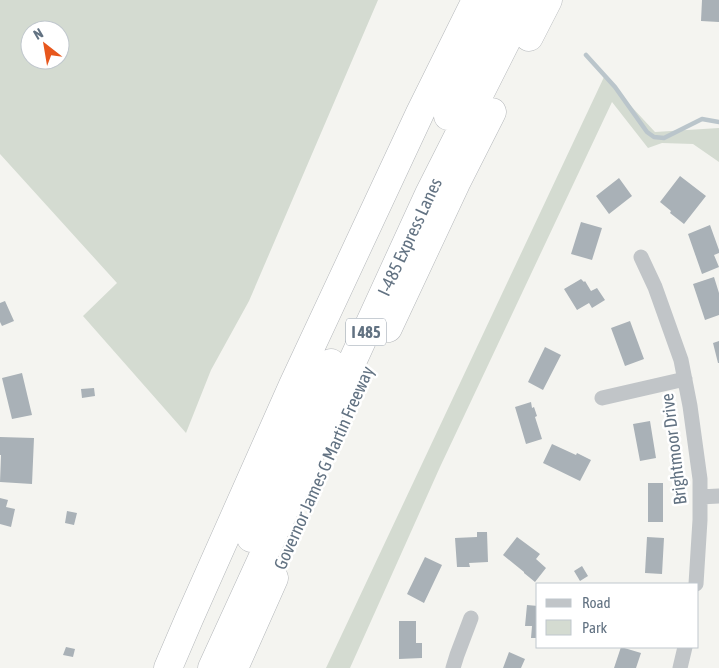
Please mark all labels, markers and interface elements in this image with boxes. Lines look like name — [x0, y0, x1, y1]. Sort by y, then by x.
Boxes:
north arrow — [20, 20, 70, 70]
text: N — [31, 25, 46, 43]
street label: I-485 Express Lanes — [373, 175, 446, 299]
road number: I 485 — [346, 318, 386, 346]
street label: Governor James G Martin Freeway — [269, 363, 378, 573]
street label: Brightmoor Drive — [656, 392, 691, 506]
legend — [536, 583, 699, 648]
text: Road — [582, 594, 611, 611]
text: Park — [582, 619, 607, 636]

